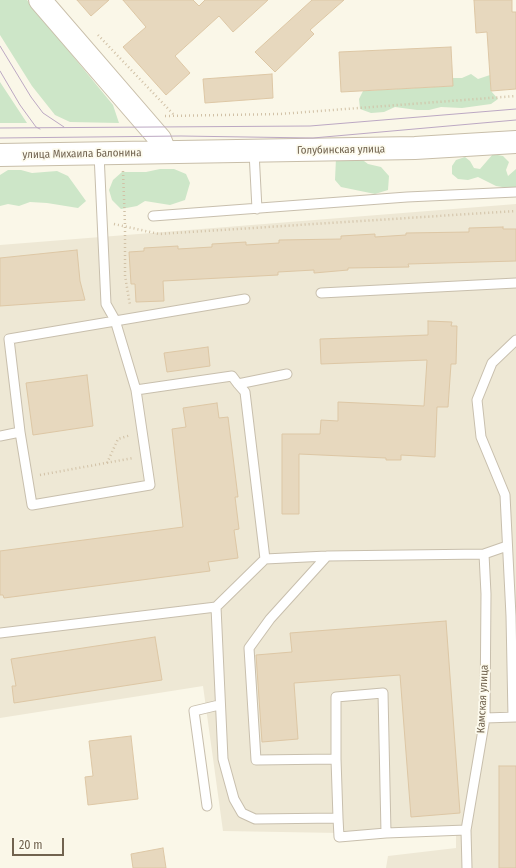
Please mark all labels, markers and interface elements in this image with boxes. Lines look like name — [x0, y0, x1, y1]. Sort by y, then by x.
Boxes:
street label: Голубинская улица — [297, 143, 385, 157]
street label: улица Михаила Балонина — [22, 146, 142, 162]
street label: Камская улица — [475, 664, 491, 734]
scale bar — [14, 830, 66, 856]
text: 20 m — [19, 838, 43, 852]

